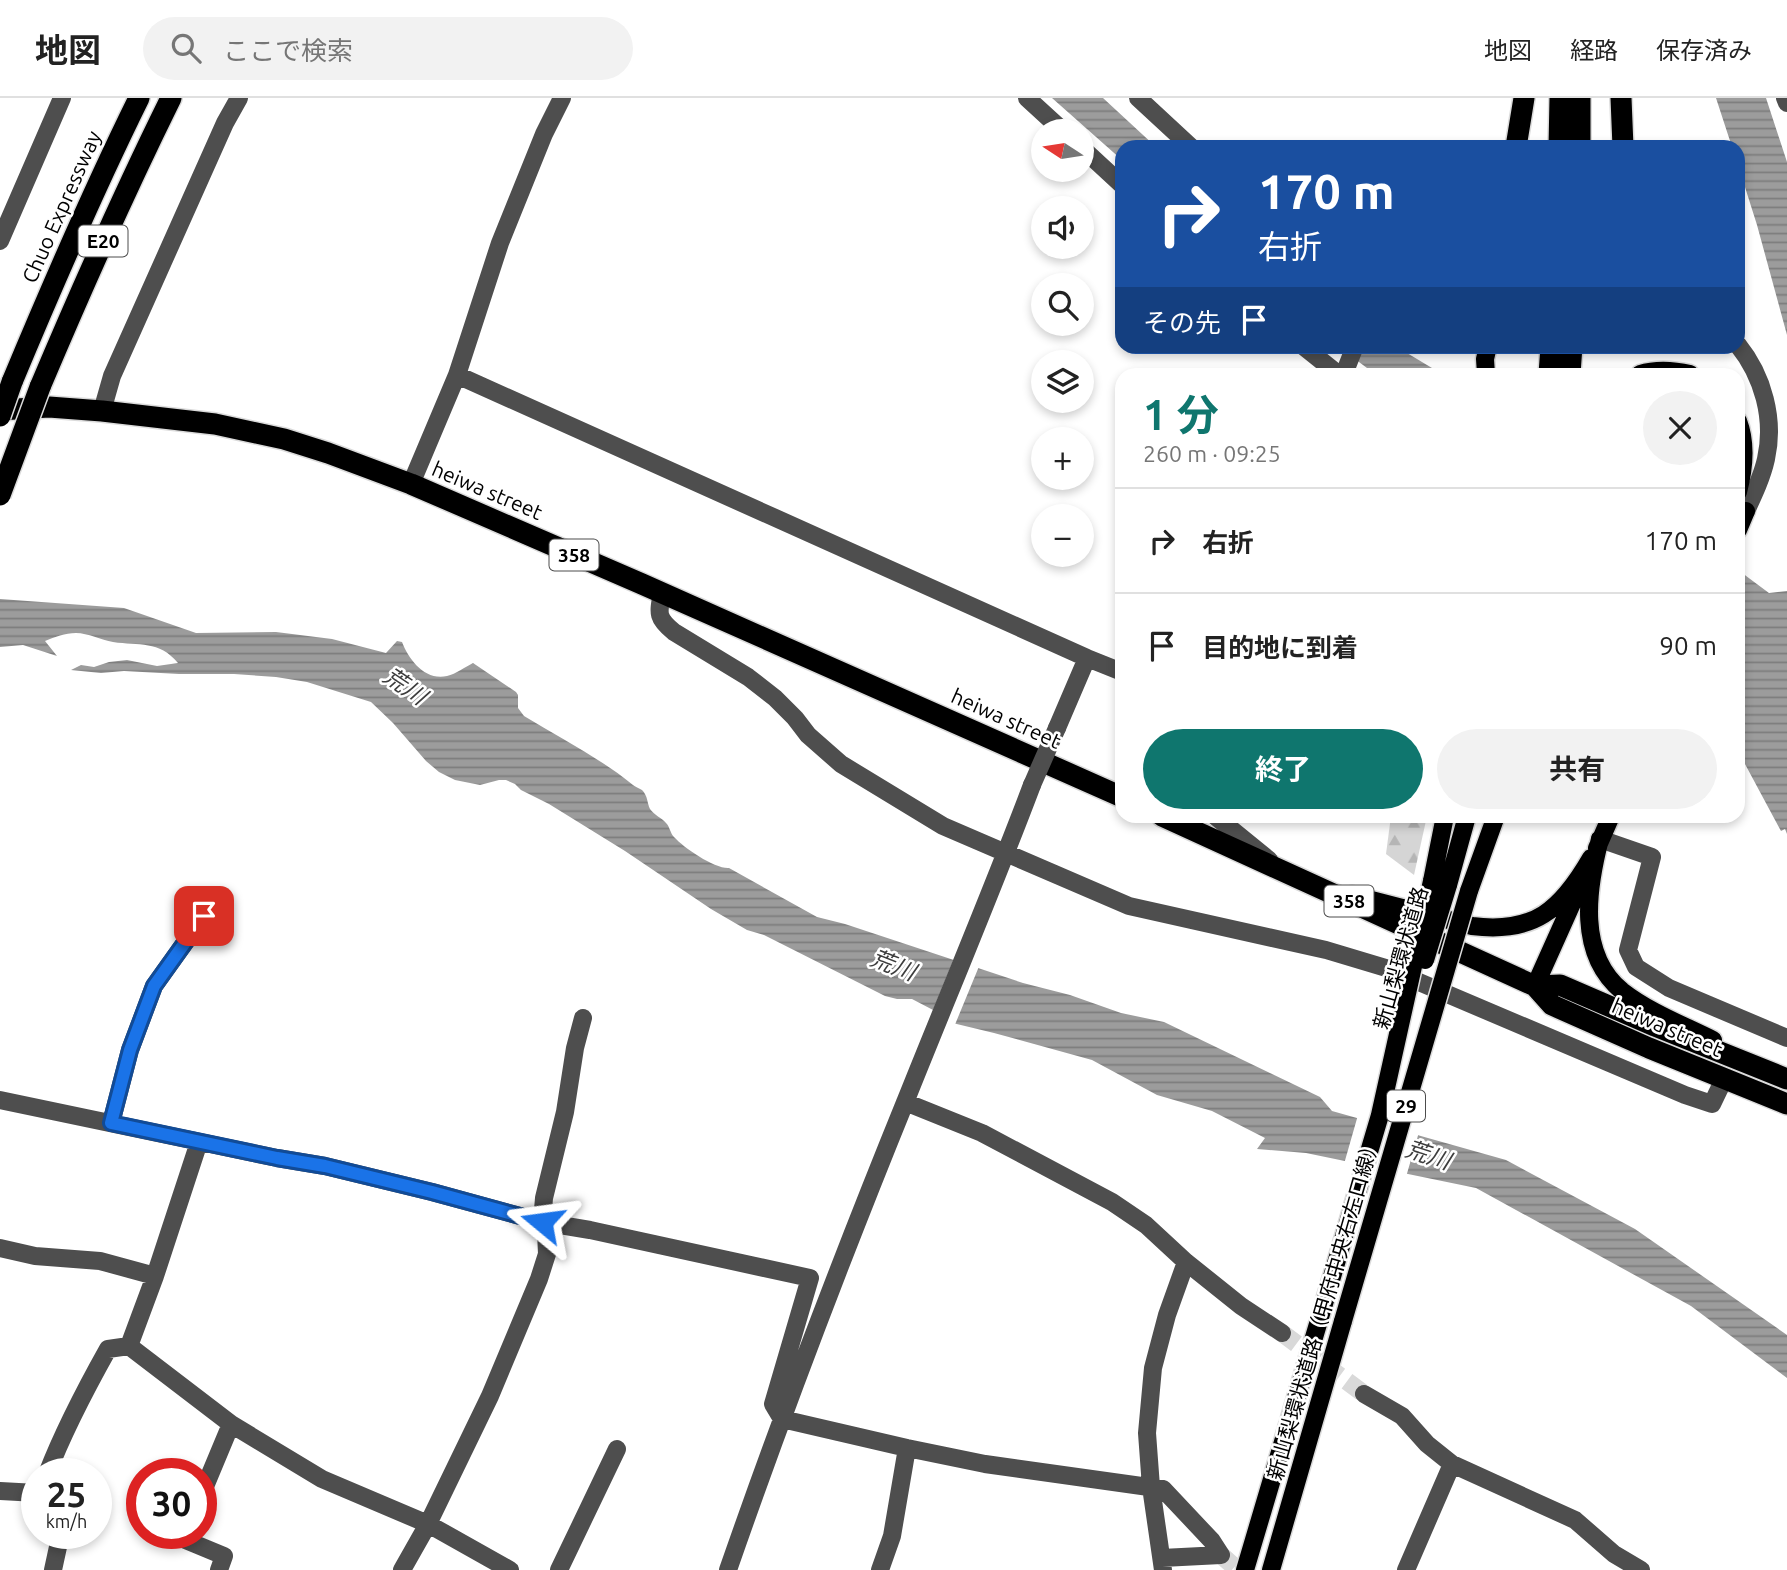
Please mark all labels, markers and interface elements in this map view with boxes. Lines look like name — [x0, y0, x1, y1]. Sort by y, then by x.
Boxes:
search box — [143, 17, 633, 80]
icon: search — [167, 29, 205, 67]
text: 地図 — [35, 31, 101, 68]
text: ここで検索 — [223, 36, 353, 65]
text: 地図 — [1484, 37, 1532, 64]
text: 経路 — [1570, 37, 1618, 64]
text: 保存済み — [1656, 37, 1752, 64]
north arrow — [1031, 119, 1094, 182]
map controls — [1031, 119, 1094, 567]
street label: Chuo Expressway — [17, 127, 105, 286]
text: 170 m — [1258, 163, 1395, 218]
icon: right — [1143, 168, 1234, 259]
button: sound — [1031, 196, 1094, 259]
road number: E20 — [78, 225, 128, 256]
text: 右折 — [1258, 228, 1322, 264]
button: search — [1031, 273, 1094, 336]
icon: arrive — [1235, 301, 1273, 339]
text: その先 — [1143, 308, 1221, 337]
button: layers — [1031, 350, 1094, 413]
text: 1 分 — [1143, 391, 1219, 438]
button: close — [1643, 391, 1717, 465]
button: + — [1031, 427, 1094, 490]
text: 260 m · 09:25 — [1143, 441, 1281, 466]
street label: heiwa street — [429, 456, 546, 524]
button: − — [1031, 504, 1094, 567]
icon: right — [1143, 522, 1181, 560]
text: 170 m — [1645, 526, 1717, 555]
text: 右折 — [1202, 528, 1254, 557]
road number: 358 — [550, 540, 598, 570]
icon: arrive — [1143, 627, 1181, 665]
text: 90 m — [1659, 631, 1717, 660]
text: 目的地に到着 — [1202, 633, 1358, 662]
water label: 荒川 — [379, 662, 434, 710]
street label: heiwa street — [948, 683, 1065, 753]
button: 終了 — [1143, 729, 1423, 809]
button: 共有 — [1437, 729, 1717, 809]
street label: 新山梨環状道路 — [1368, 884, 1432, 1032]
pin — [174, 886, 234, 946]
road number: 358 — [1324, 886, 1374, 916]
icon: arrive — [185, 897, 223, 935]
water label: 荒川 — [867, 945, 922, 986]
street label: heiwa street — [1609, 993, 1726, 1061]
road number: 29 — [1387, 1090, 1425, 1122]
street label: 新山梨環状道路（甲府中央右左口線） — [1262, 1133, 1384, 1483]
water label: 荒川 — [1402, 1136, 1457, 1174]
position arrow — [505, 1185, 579, 1259]
speed limit sign: 30 — [126, 1458, 217, 1549]
text: 25 — [47, 1474, 86, 1514]
text: km/h — [46, 1511, 87, 1531]

